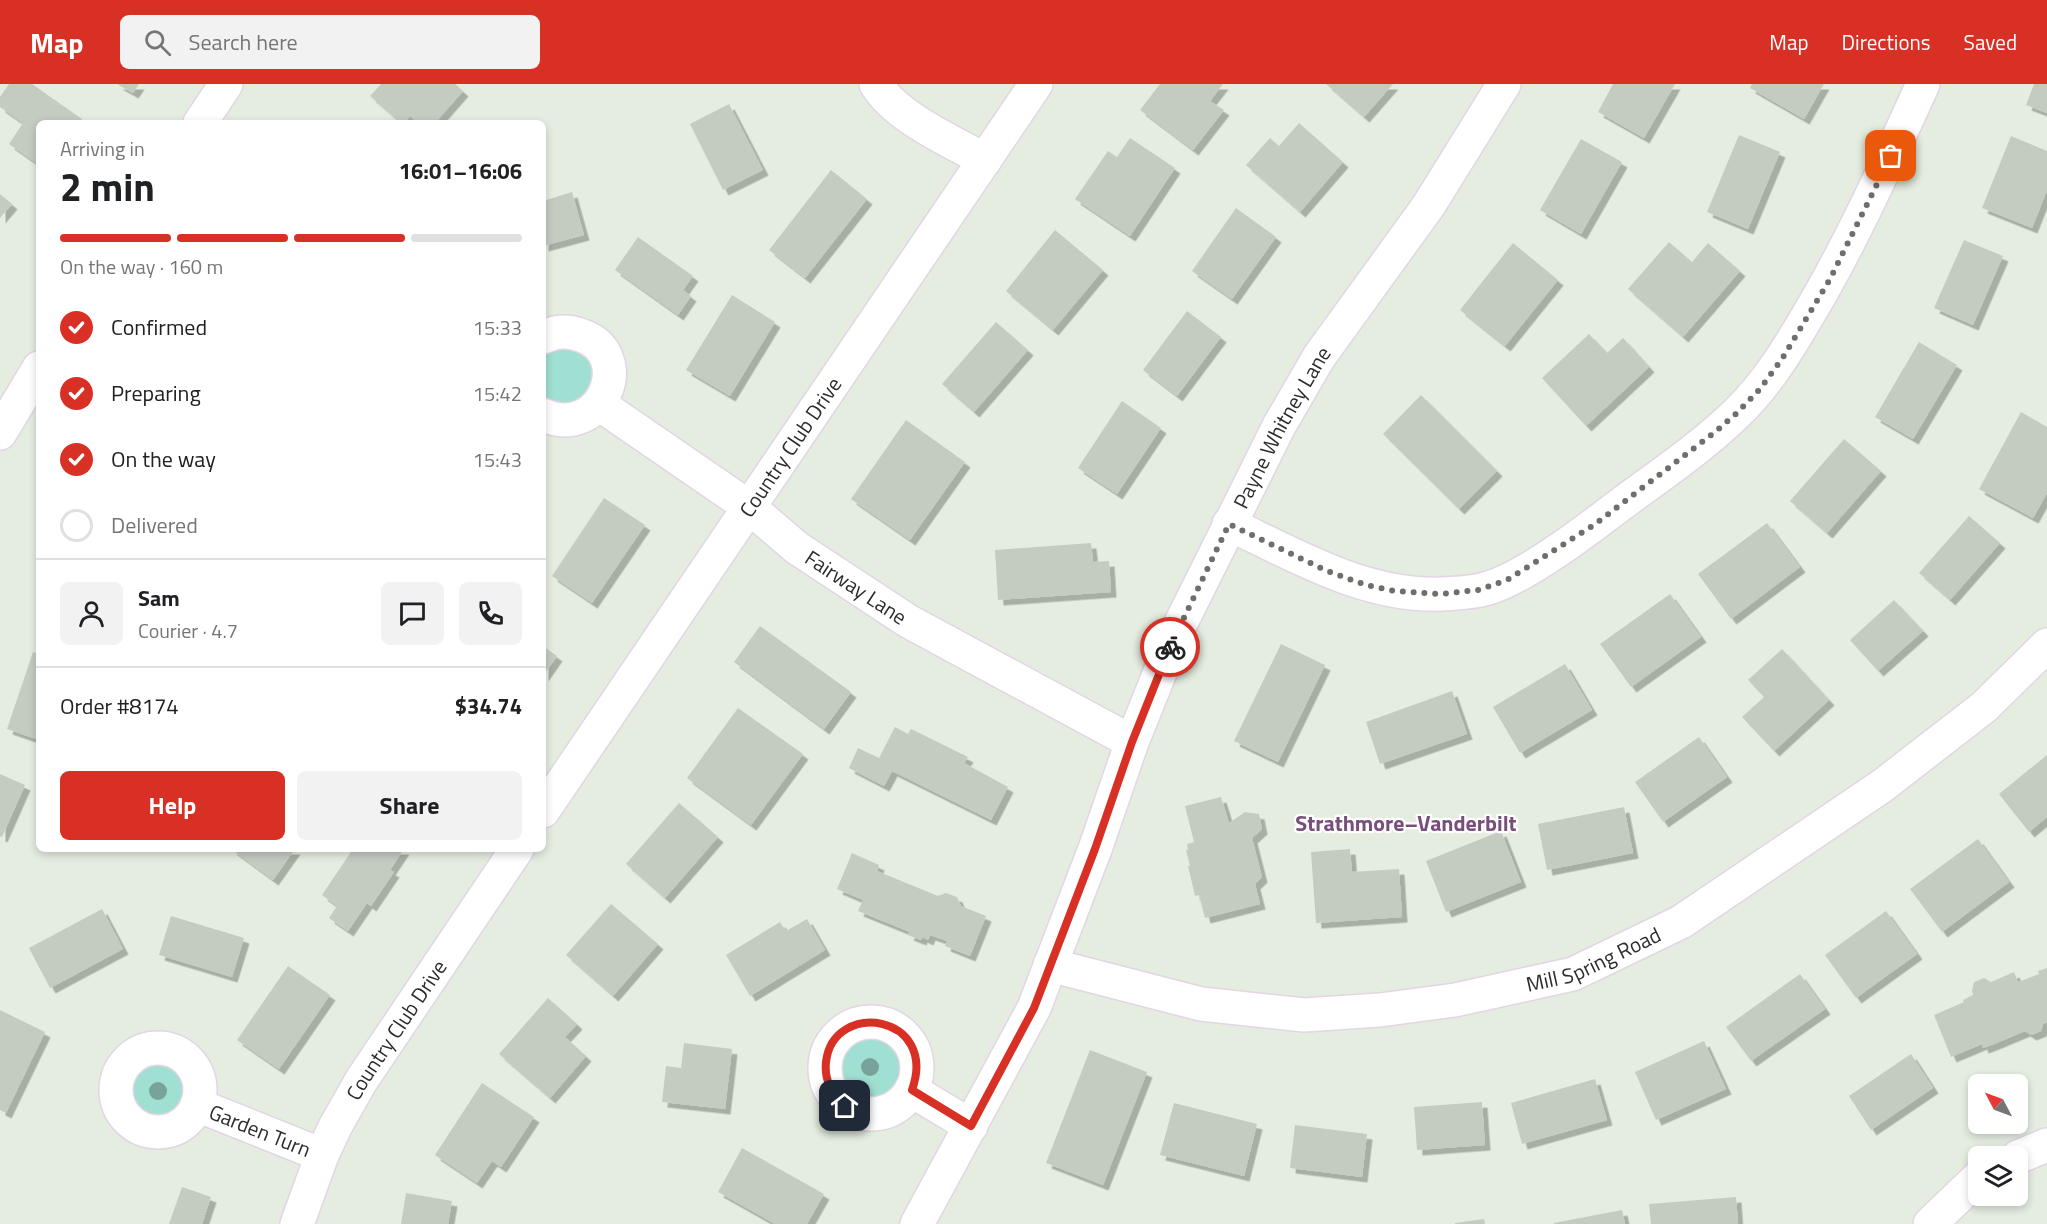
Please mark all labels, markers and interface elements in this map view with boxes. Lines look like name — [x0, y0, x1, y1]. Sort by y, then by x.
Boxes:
search box — [120, 15, 540, 69]
text: Map — [30, 21, 84, 64]
text: Search here — [189, 25, 298, 59]
icon: search — [141, 26, 174, 59]
text: Map — [1769, 26, 1809, 58]
text: Directions — [1842, 26, 1931, 58]
text: Saved — [1964, 26, 2017, 58]
pin — [1865, 130, 1916, 181]
text: Arriving in — [60, 133, 145, 164]
icon: bag — [1874, 139, 1907, 172]
text: 16:01–16:06 — [399, 154, 522, 188]
text: 2 min — [60, 157, 155, 216]
text: On the way · 160 m — [60, 251, 223, 282]
text: Confirmed — [111, 310, 207, 344]
icon: check — [60, 311, 93, 344]
text: 15:33 — [473, 312, 522, 343]
street label: Payne Whitney Lane — [1225, 339, 1338, 514]
street label: Country Club Drive — [731, 370, 849, 523]
text: Preparing — [111, 376, 201, 410]
icon: check — [60, 377, 93, 410]
text: 15:42 — [473, 378, 522, 409]
text: On the way — [111, 442, 216, 476]
icon: check — [60, 443, 93, 476]
text: 15:43 — [473, 444, 522, 475]
text: Delivered — [111, 508, 198, 542]
street label: Fairway Lane — [799, 542, 914, 632]
text: Sam — [138, 581, 180, 615]
button: person — [60, 582, 123, 645]
button: chat — [381, 582, 444, 645]
button: phone — [459, 582, 522, 645]
text: Courier · 4.7 — [138, 615, 238, 646]
courier — [1140, 617, 1200, 677]
icon: bike — [1154, 631, 1187, 664]
text: Order #8174 — [60, 689, 179, 723]
text: $34.74 — [455, 689, 522, 723]
button: Help — [60, 771, 285, 840]
button: Share — [297, 771, 522, 840]
district label: Strathmore–Vanderbilt — [1295, 806, 1517, 840]
street label: Mill Spring Road — [1523, 918, 1666, 1000]
street label: Country Club Drive — [337, 953, 454, 1106]
north arrow — [1968, 1074, 2028, 1134]
map controls — [1968, 1074, 2028, 1206]
pin — [819, 1080, 870, 1131]
icon: home — [828, 1089, 861, 1122]
street label: Garden Turn — [204, 1096, 316, 1165]
button: layers — [1968, 1146, 2028, 1206]

